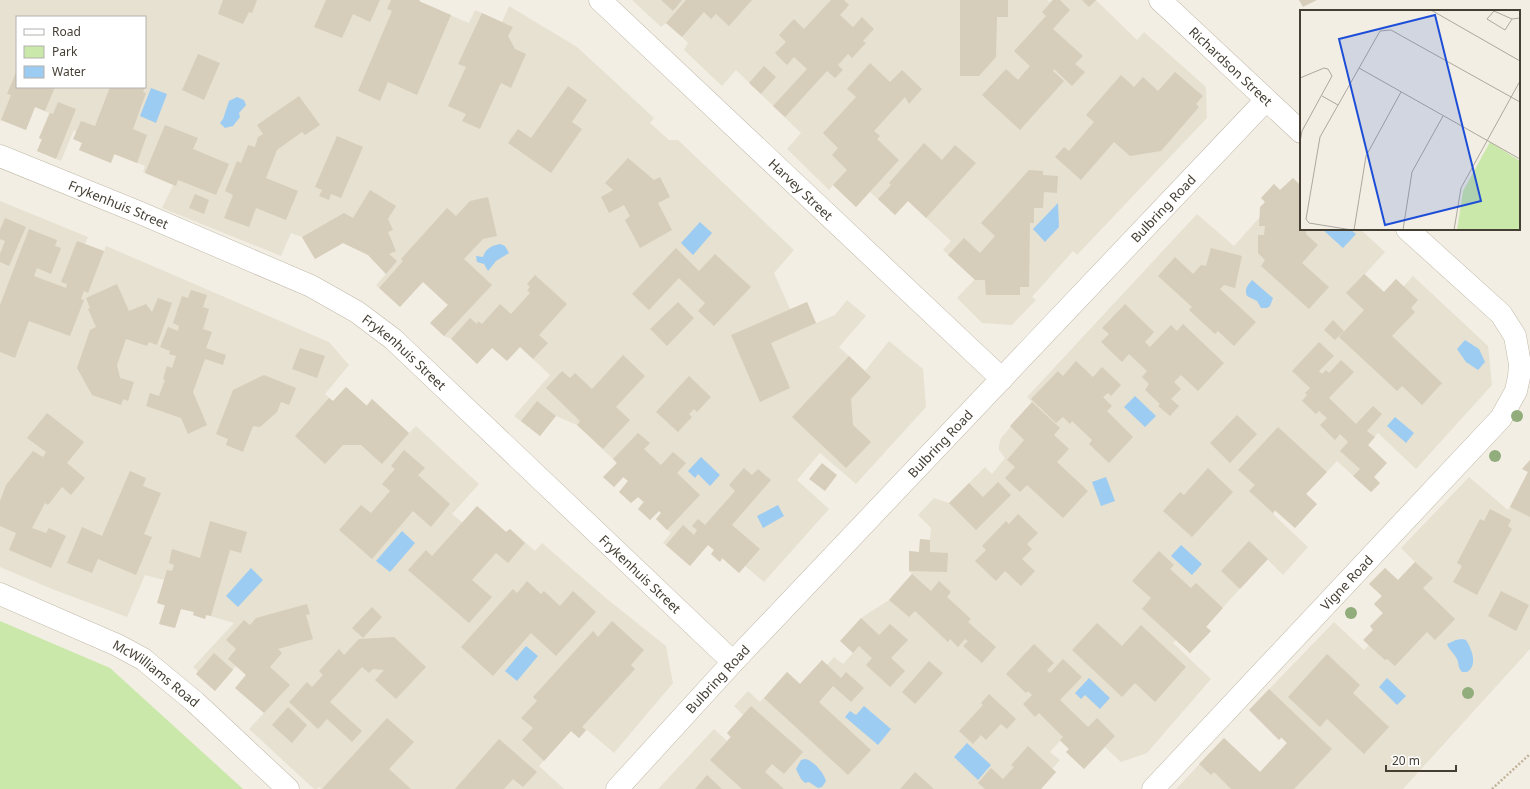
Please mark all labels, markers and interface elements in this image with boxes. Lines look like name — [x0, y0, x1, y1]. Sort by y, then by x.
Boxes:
inset map — [1300, 10, 1520, 230]
legend — [16, 16, 146, 88]
text: Road — [52, 23, 81, 40]
street label: Richardson Street — [1185, 23, 1277, 110]
text: Park — [52, 43, 78, 60]
text: Water — [52, 63, 86, 80]
street label: Harvey Street — [765, 155, 837, 224]
street label: Bulbring Road — [1127, 171, 1200, 246]
street label: Frykenhuis Street — [66, 176, 172, 233]
street label: Frykenhuis Street — [359, 310, 450, 394]
street label: Bulbring Road — [904, 406, 977, 481]
street label: Frykenhuis Street — [595, 531, 685, 617]
street label: Vigne Road — [1316, 551, 1377, 614]
street label: McWilliams Road — [110, 635, 203, 711]
street label: Bulbring Road — [681, 641, 754, 717]
scale bar — [1386, 747, 1456, 773]
text: 20 m — [1392, 752, 1420, 769]

